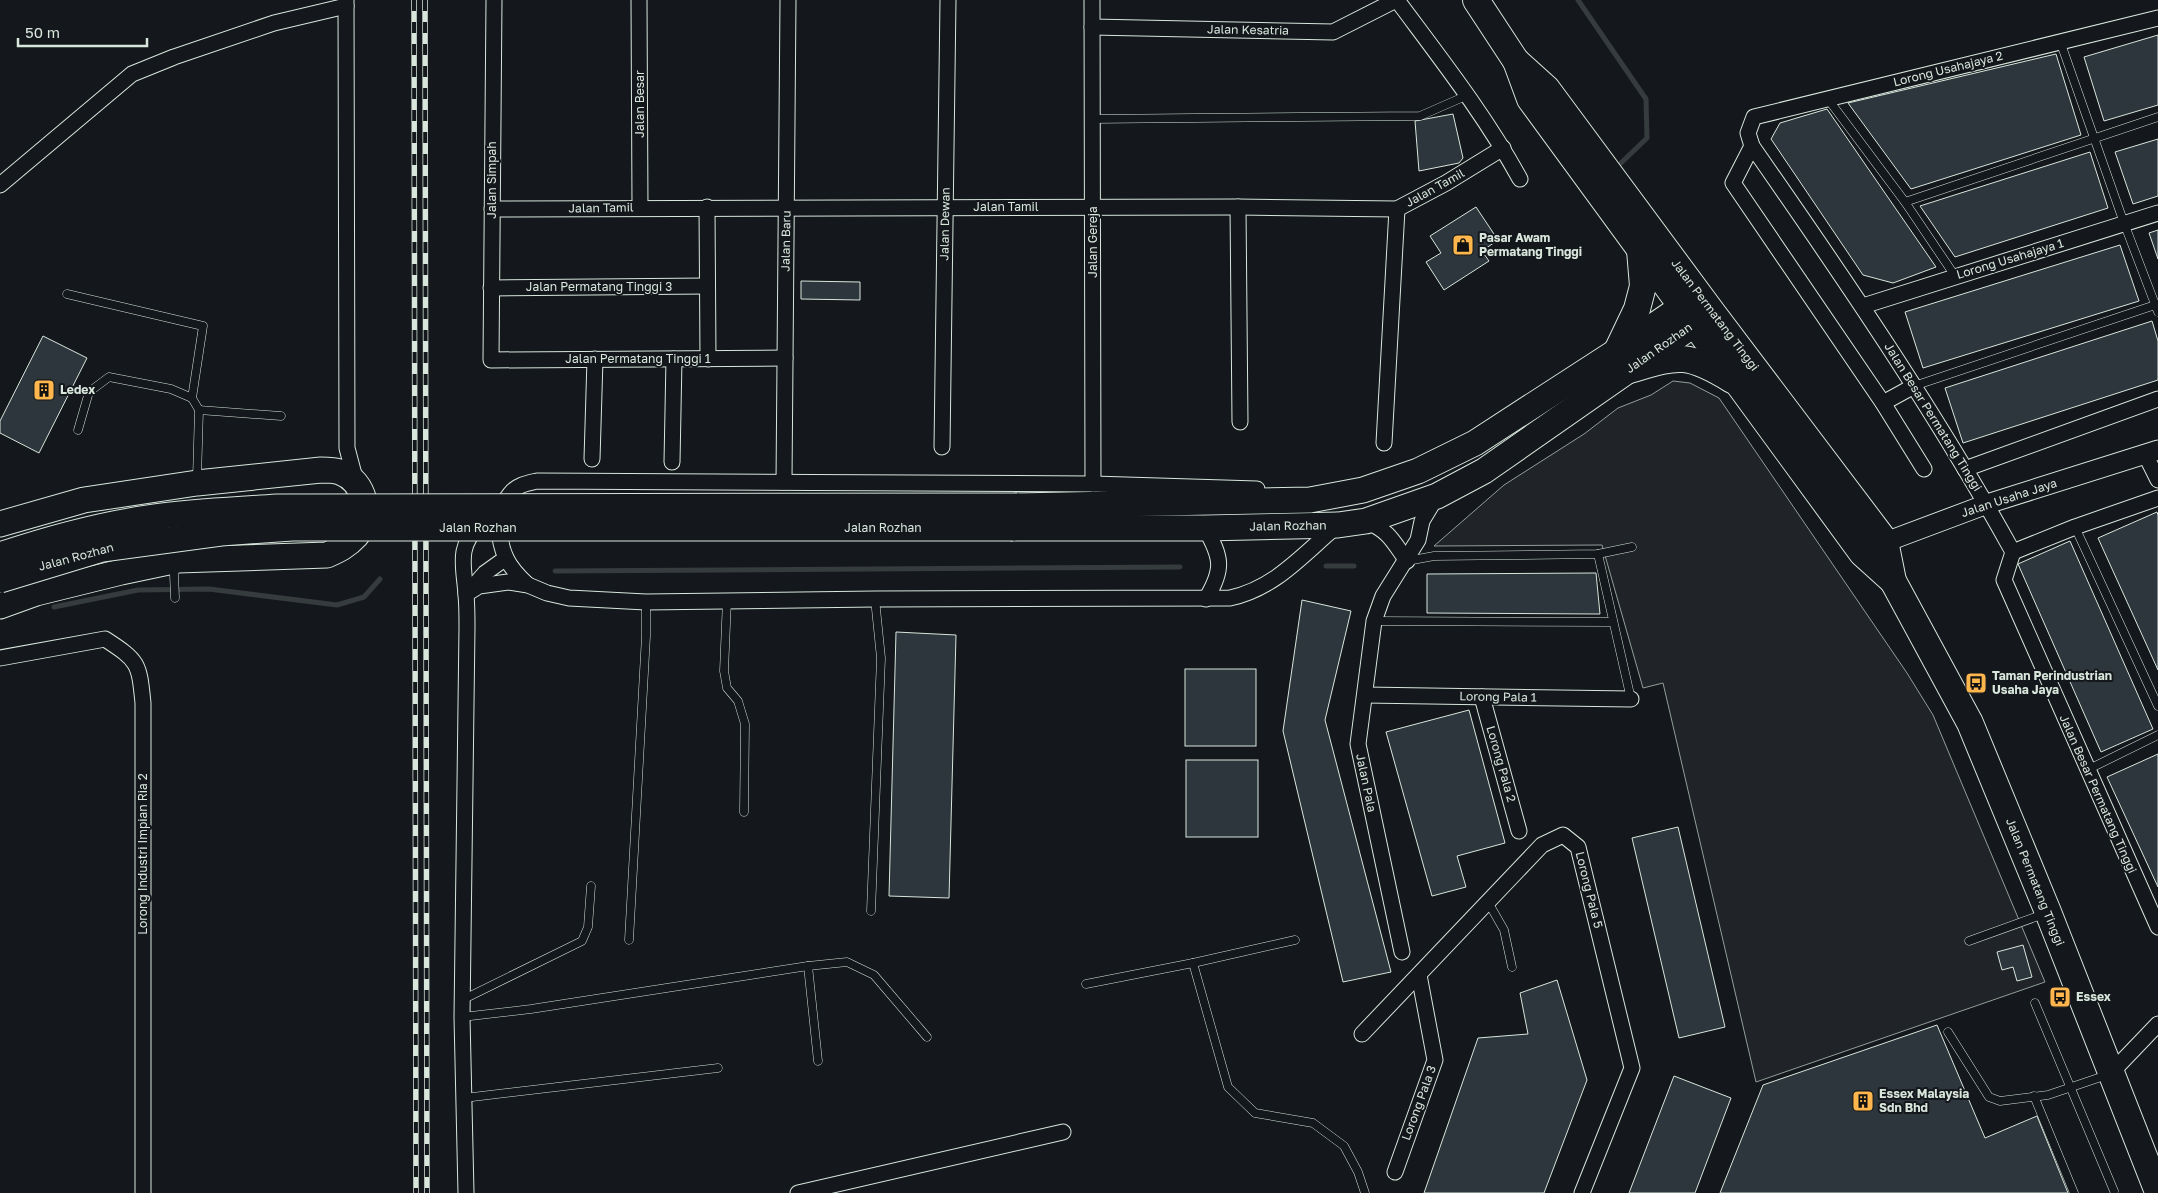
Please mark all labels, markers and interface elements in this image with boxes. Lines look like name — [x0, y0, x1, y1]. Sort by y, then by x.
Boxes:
scale bar — [18, 15, 146, 47]
street label: Jalan Kesatria — [1207, 21, 1289, 38]
text: 50 m — [25, 23, 60, 41]
street label: Lorong Usahajaya 2 — [1892, 48, 2004, 89]
street label: Jalan Besar — [632, 70, 647, 138]
street label: Jalan Simpah — [484, 141, 499, 219]
street label: Jalan Tamil — [1403, 165, 1467, 210]
street label: Jalan Dewan — [936, 187, 953, 261]
street label: Jalan Tamil — [568, 199, 634, 216]
street label: Jalan Tamil — [973, 199, 1039, 214]
street label: Jalan Gereja — [1085, 206, 1100, 278]
street label: Jalan Baru — [777, 210, 794, 272]
place label: Pasar Awam Permatang Tinggi — [1479, 230, 1582, 259]
shop icon: Pasar Awam Permatang Tinggi — [1451, 233, 1475, 257]
street label: Lorong Usahajaya 1 — [1954, 235, 2065, 282]
street label: Jalan Permatang Tinggi — [1668, 256, 1762, 374]
street label: Jalan Permatang Tinggi 3 — [526, 279, 672, 294]
street label: Jalan Rozhan — [1623, 319, 1695, 376]
street label: Jalan Besar Permatang Tinggi — [1881, 340, 1985, 494]
street label: Jalan Permatang Tinggi 1 — [565, 351, 711, 366]
building icon: Ledex — [32, 378, 56, 402]
place label: Ledex — [60, 382, 95, 397]
street label: Jalan Usaha Jaya — [1959, 475, 2059, 520]
street label: Jalan Rozhan — [1249, 517, 1327, 534]
street label: Jalan Rozhan — [439, 520, 517, 535]
street label: Jalan Rozhan — [844, 520, 922, 535]
street label: Jalan Rozhan — [37, 539, 115, 574]
place label: Taman Perindustrian Usaha Jaya — [1992, 668, 2112, 697]
bus stop icon: Taman Perindustrian Usaha Jaya — [1964, 671, 1988, 695]
street label: Lorong Pala 1 — [1459, 688, 1537, 705]
street label: Jalan Besar Permatang Tinggi — [2057, 712, 2140, 876]
street label: Lorong Pala 2 — [1483, 724, 1520, 804]
street label: Jalan Pala — [1353, 752, 1380, 814]
street label: Lorong Industri Impian Ria 2 — [135, 773, 150, 935]
street label: Jalan Permatang Tinggi — [2003, 816, 2068, 948]
street label: Lorong Pala 5 — [1573, 850, 1606, 930]
bus stop icon: Essex — [2048, 985, 2072, 1009]
place label: Essex — [2076, 989, 2111, 1004]
street label: Lorong Pala 3 — [1398, 1063, 1439, 1142]
place label: Essex Malaysia Sdn Bhd — [1879, 1086, 1969, 1115]
building icon: Essex Malaysia Sdn Bhd — [1851, 1089, 1875, 1113]

